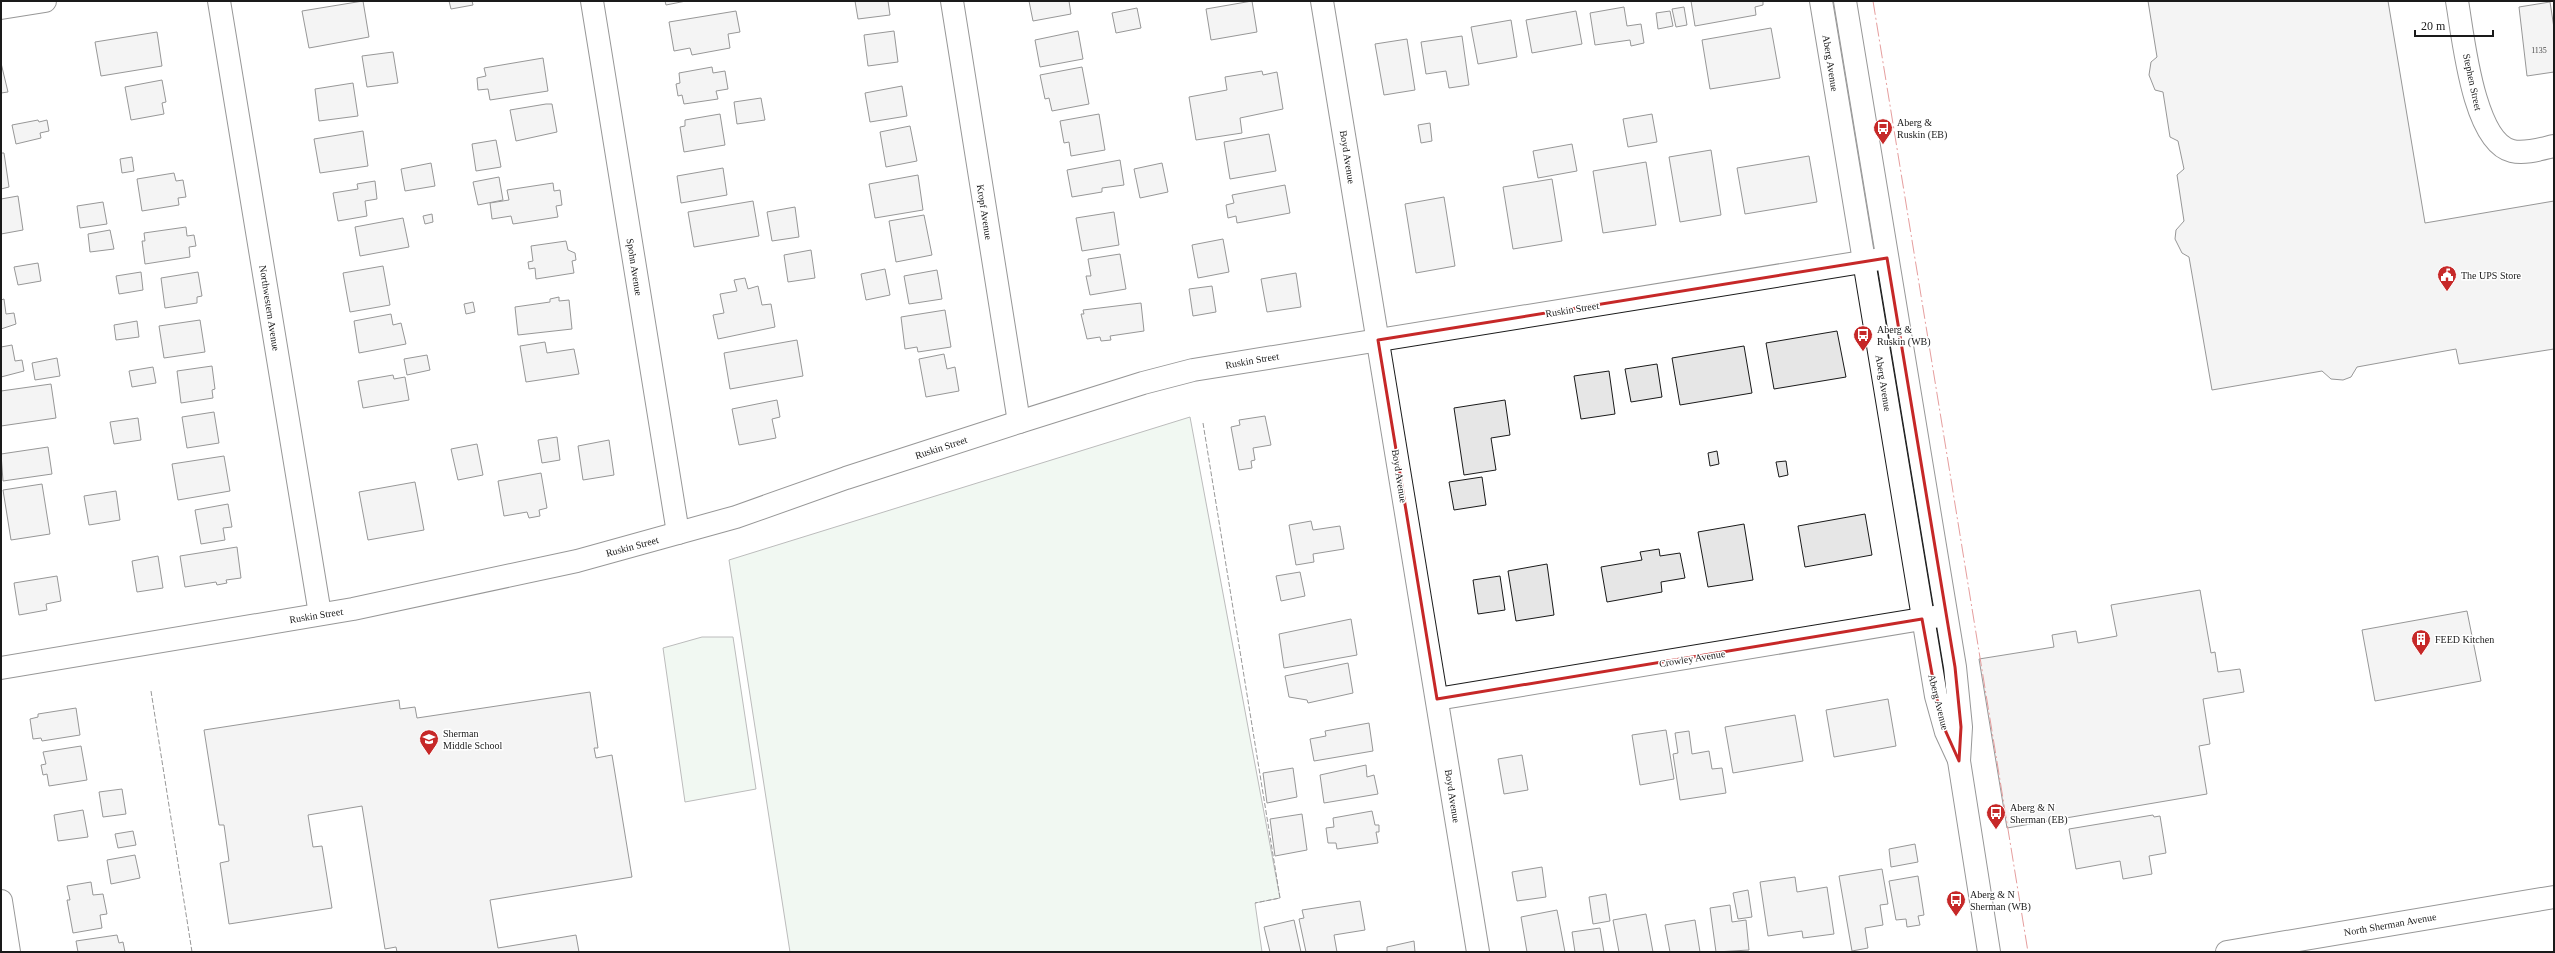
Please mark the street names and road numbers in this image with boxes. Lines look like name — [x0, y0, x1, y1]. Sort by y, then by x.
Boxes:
street label: Aberg Avenue — [1821, 34, 1840, 93]
street label: Stephen Street — [2461, 53, 2484, 112]
street label: Boyd Avenue — [1338, 130, 1357, 185]
street label: Kropf Avenue — [975, 183, 994, 241]
street label: Spohn Avenue — [625, 238, 645, 297]
street label: Northwestern Avenue — [257, 264, 282, 352]
street label: Ruskin Street — [1544, 300, 1600, 319]
street label: Ruskin Street — [1224, 350, 1280, 371]
street label: Aberg Avenue — [1874, 354, 1893, 413]
street label: Ruskin Street — [914, 434, 969, 461]
street label: Boyd Avenue — [1390, 449, 1409, 504]
street label: Ruskin Street — [605, 534, 660, 559]
street label: Ruskin Street — [288, 606, 344, 625]
street label: Crowley Avenue — [1658, 648, 1726, 669]
street label: Aberg Avenue — [1926, 673, 1951, 732]
street label: Boyd Avenue — [1443, 769, 1462, 824]
street label: North Sherman Avenue — [2343, 911, 2438, 938]

